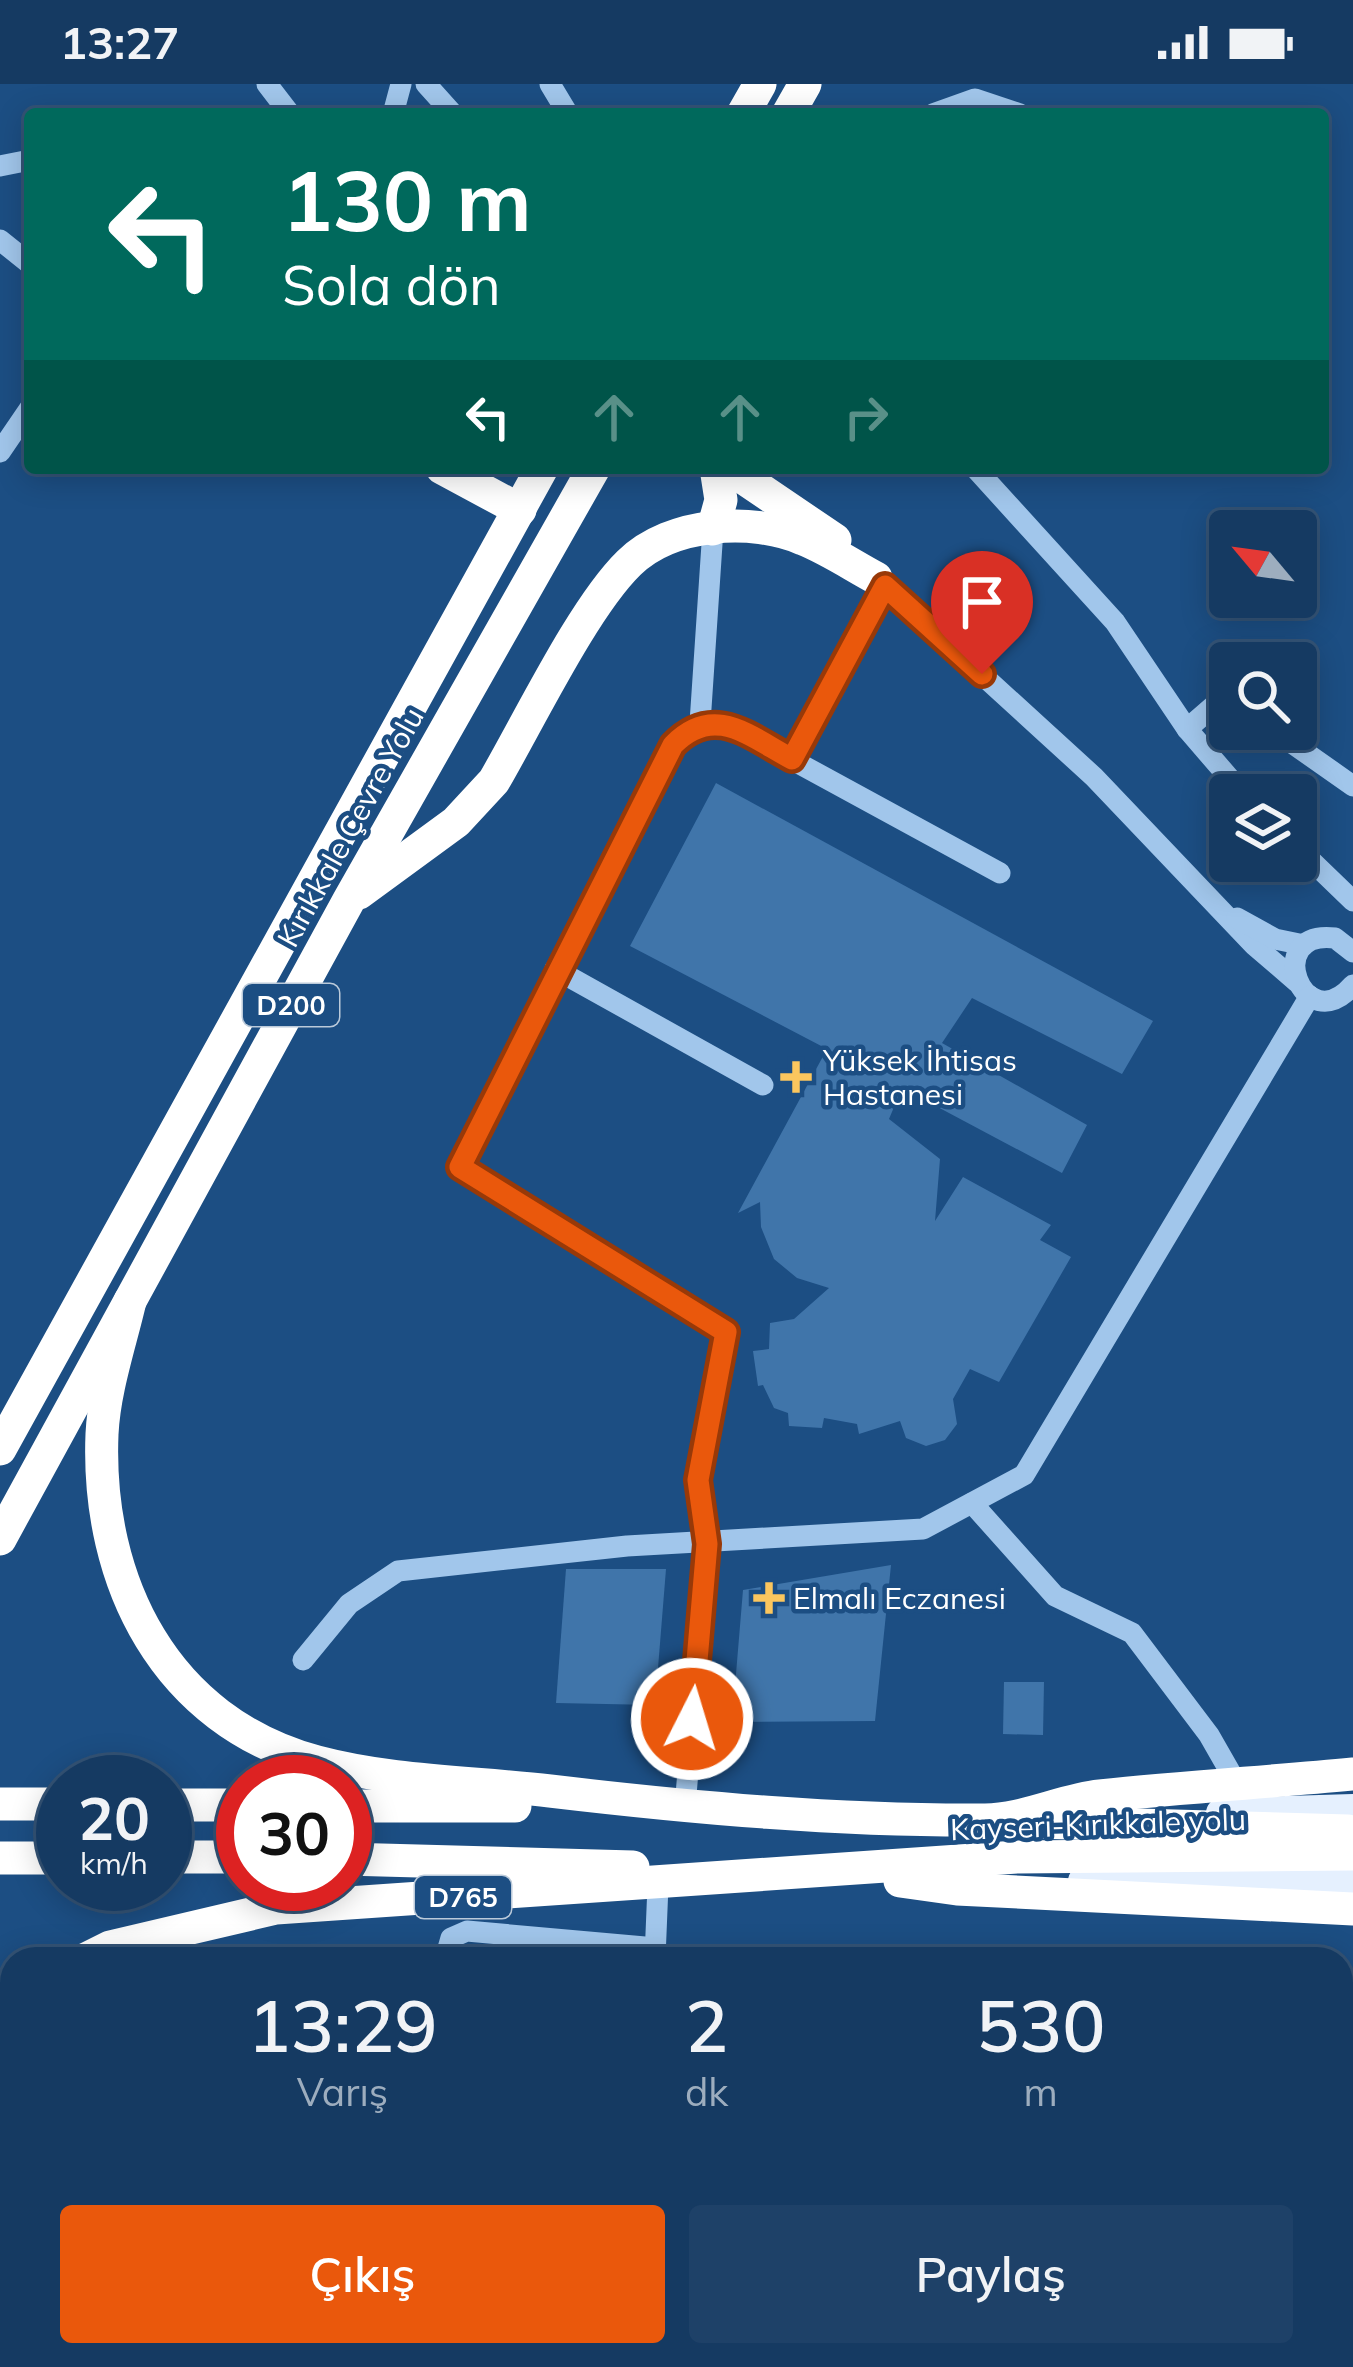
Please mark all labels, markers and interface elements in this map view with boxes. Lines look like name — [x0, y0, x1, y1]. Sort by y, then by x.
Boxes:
text: 13:27 — [60, 14, 179, 70]
text: 130 m — [282, 147, 532, 252]
icon: left — [84, 156, 240, 312]
text: Sola dön — [282, 251, 501, 319]
icon: left — [455, 384, 521, 450]
icon: ahead — [581, 384, 647, 450]
icon: ahead — [707, 384, 773, 450]
icon: right — [833, 384, 899, 450]
north arrow — [1209, 510, 1317, 618]
map controls — [1209, 510, 1317, 882]
pin — [931, 551, 1033, 674]
icon: arrive — [949, 569, 1015, 635]
button: search — [1209, 642, 1317, 750]
street label: Kırıkkale Çevre Yolu — [268, 701, 432, 953]
button: layers — [1209, 774, 1317, 882]
road number: D200 — [243, 984, 339, 1026]
place label: Yüksek İhtisas Hastanesi — [822, 1041, 1017, 1113]
marker: Yüksek İhtisas Hastanesi — [780, 1061, 812, 1093]
place label: Elmalı Eczanesi — [793, 1579, 1006, 1617]
marker: Elmalı Eczanesi — [756, 1585, 782, 1611]
position arrow — [629, 1656, 755, 1782]
speed limit sign: 30 — [216, 1755, 372, 1911]
text: 20 — [78, 1780, 150, 1855]
street label: Kayseri-Kırıkkale yolu — [949, 1800, 1247, 1848]
text: km/h — [80, 1844, 148, 1882]
road number: D765 — [415, 1876, 511, 1918]
text: 13:29 — [248, 1980, 437, 2070]
text: 2 — [685, 1980, 728, 2070]
text: 530 — [976, 1980, 1105, 2070]
text: Varış — [297, 2067, 388, 2116]
text: dk — [685, 2067, 728, 2116]
text: m — [1024, 2067, 1058, 2116]
button: Çıkış — [60, 2205, 665, 2343]
button: Paylaş — [689, 2205, 1293, 2343]

